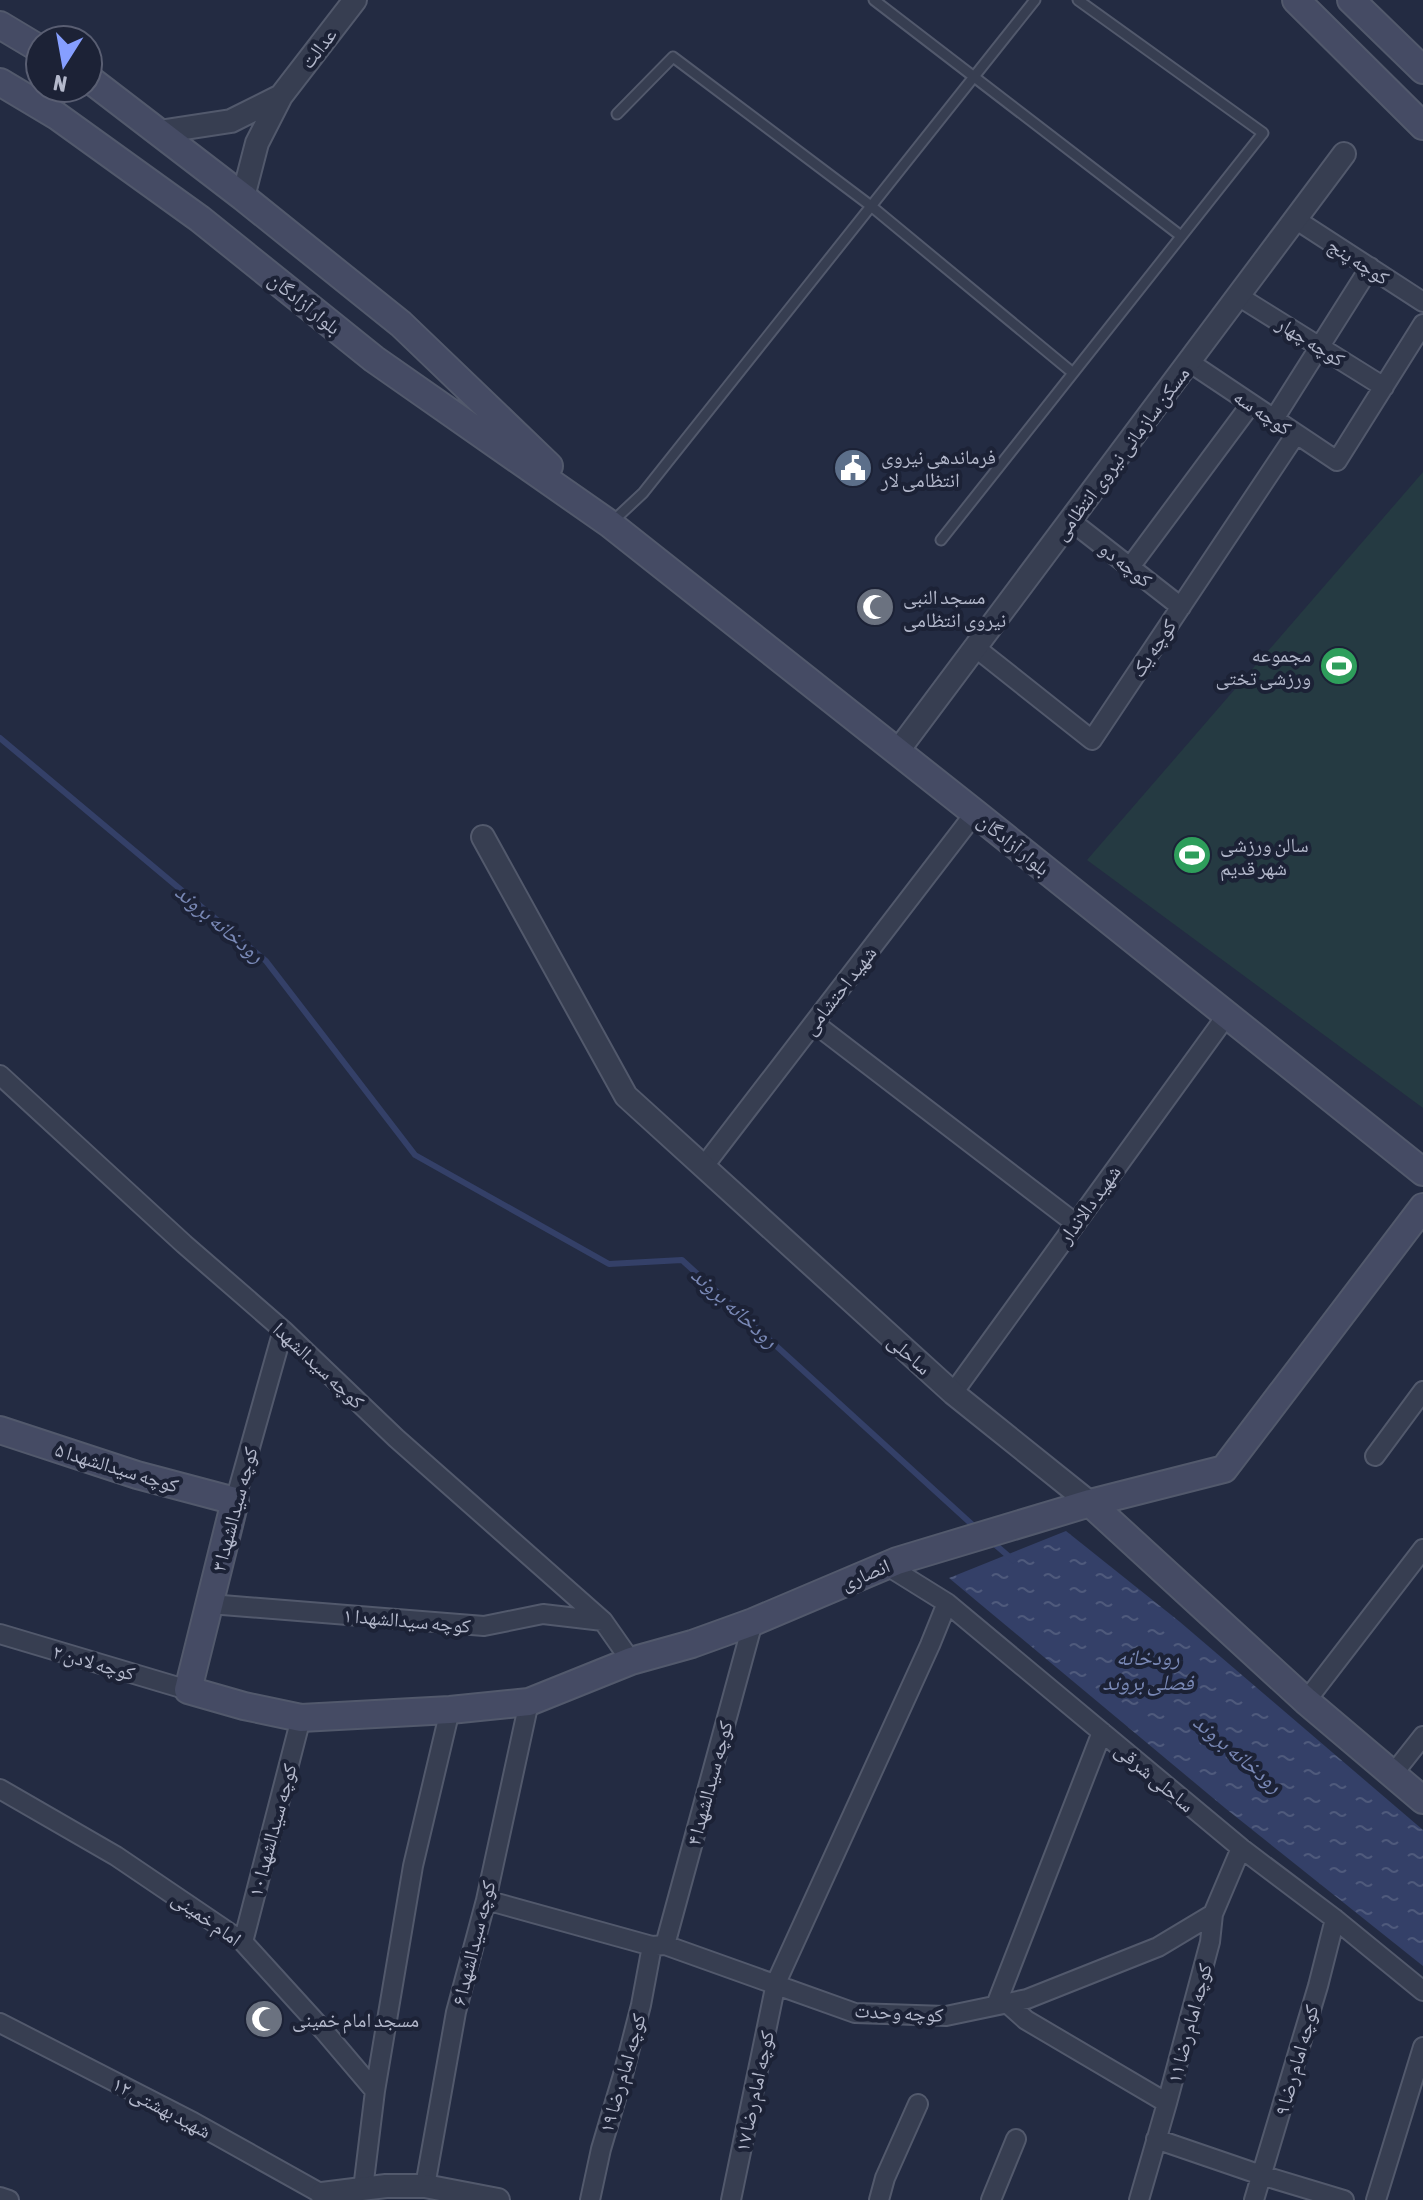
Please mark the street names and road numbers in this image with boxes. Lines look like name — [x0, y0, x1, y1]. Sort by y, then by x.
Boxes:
street label: عدالت — [295, 23, 341, 73]
street label: کوچه پنج — [1323, 233, 1394, 291]
street label: بلوار آزادگان — [264, 267, 345, 340]
street label: کوچه چهار — [1272, 311, 1349, 372]
street label: مسکن سازمانی نیروی انتظامی — [1048, 362, 1195, 545]
street label: کوچه سه — [1229, 384, 1296, 440]
street label: کوچه دو — [1095, 537, 1157, 592]
street label: کوچه یک — [1125, 615, 1181, 682]
street label: بلوار آزادگان — [973, 808, 1054, 881]
street label: شهید احتشامی — [797, 941, 881, 1039]
street label: شهید دالاندار — [1052, 1160, 1126, 1249]
street label: کوچه سیدالشهدا — [268, 1317, 369, 1414]
street label: ساحلی — [883, 1329, 936, 1380]
street label: کوچه سیدالشهدا ۵ — [52, 1437, 181, 1498]
street label: کوچه سیدالشهدا ۳ — [206, 1444, 263, 1574]
street label: انصاری — [837, 1553, 893, 1595]
street label: کوچه سیدالشهدا ۱ — [342, 1603, 472, 1638]
street label: کوچه لادن ۲ — [50, 1639, 138, 1686]
street label: کوچه سیدالشهدا ۴ — [681, 1718, 738, 1848]
street label: ساحلی شرقی — [1110, 1737, 1199, 1817]
street label: کوچه سیدالشهدا ۱۰ — [243, 1761, 302, 1899]
street label: کوچه سیدالشهدا ۶ — [446, 1878, 501, 2008]
street label: امام خمینی — [166, 1886, 246, 1953]
street label: کوچه امام رضا ۱۱ — [1162, 1961, 1219, 2086]
street label: کوچه وحدت — [854, 1998, 944, 2027]
street label: کوچه امام رضا ۹ — [1269, 2002, 1326, 2119]
street label: کوچه امام رضا ۱۹ — [594, 2011, 653, 2136]
street label: کوچه امام رضا ۱۷ — [730, 2029, 781, 2154]
street label: شهید بهشتی ۱۲ — [108, 2071, 215, 2143]

